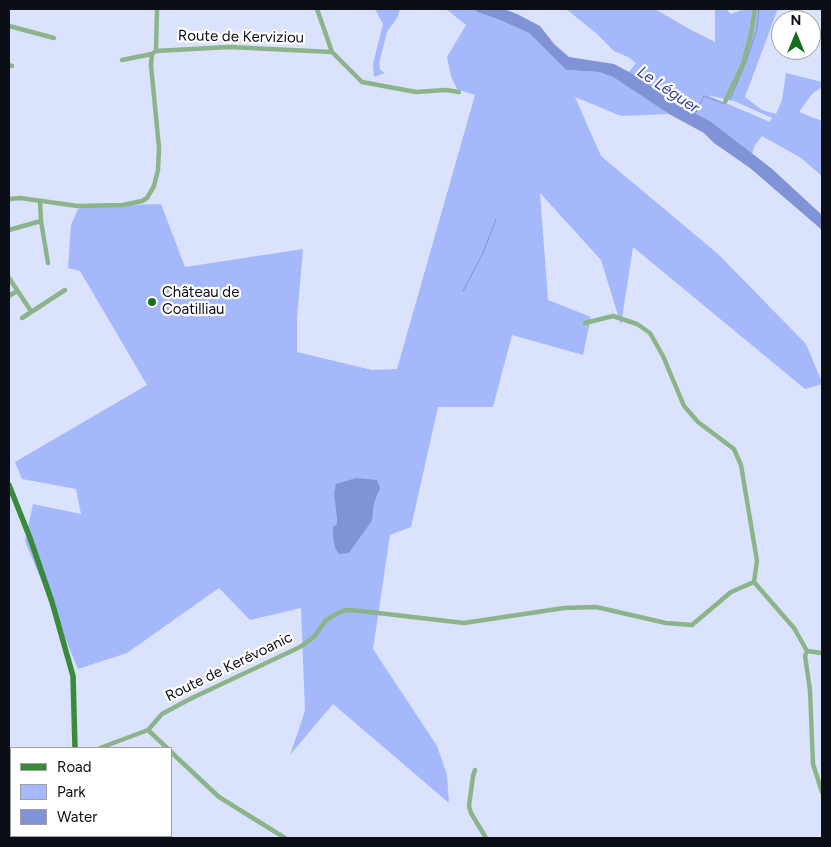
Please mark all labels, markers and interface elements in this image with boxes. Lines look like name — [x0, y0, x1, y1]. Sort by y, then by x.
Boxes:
north arrow — [771, 10, 821, 60]
text: N — [791, 12, 801, 29]
street label: Route de Kerviziou — [178, 27, 304, 47]
water label: Le Léguer — [633, 62, 703, 118]
place label: Château de Coatilliau — [162, 284, 239, 319]
marker: Château de Coatilliau — [146, 296, 158, 308]
street label: Route de Kerévoanic — [163, 628, 295, 706]
legend — [10, 747, 172, 837]
text: Road — [57, 758, 92, 776]
text: Park — [57, 783, 86, 801]
text: Water — [57, 808, 97, 826]

